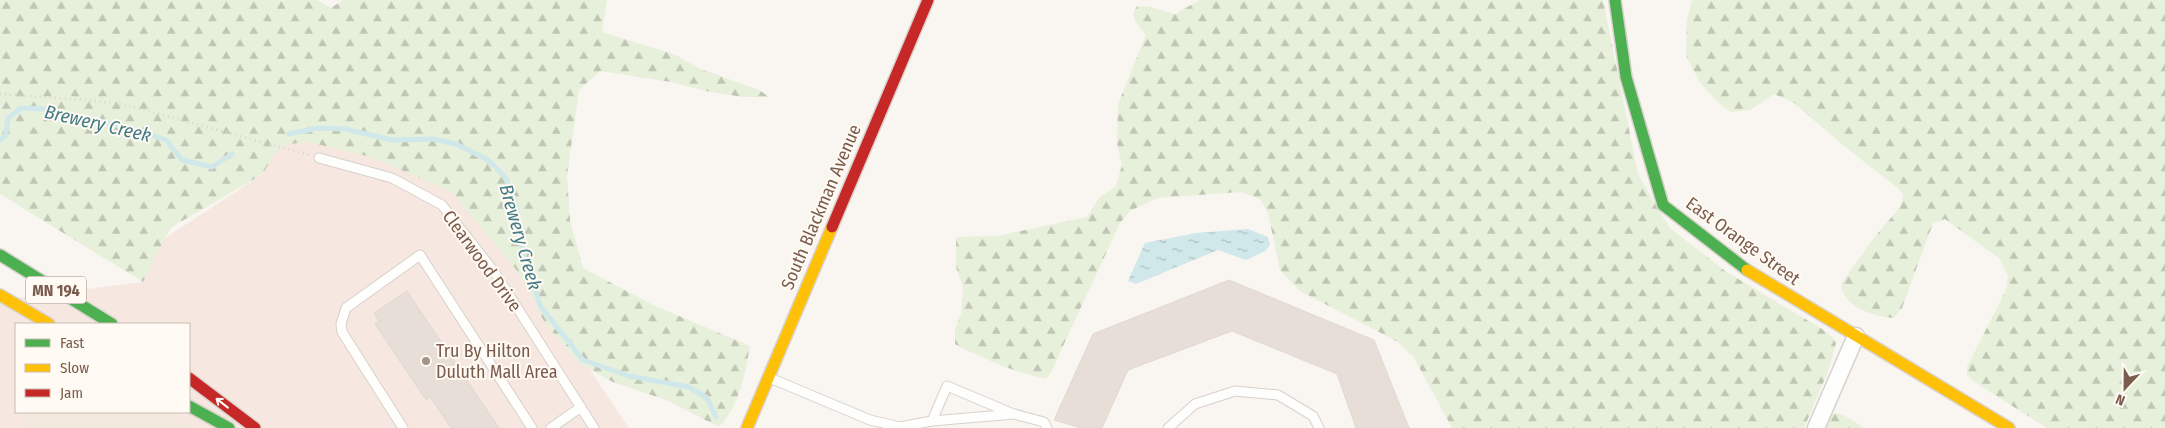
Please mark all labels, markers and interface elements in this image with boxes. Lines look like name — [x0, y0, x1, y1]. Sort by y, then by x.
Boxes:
water label: Brewery Creek — [42, 100, 154, 147]
street label: South Blackman Avenue — [776, 121, 866, 293]
water label: Brewery Creek — [494, 182, 547, 293]
street label: East Orange Street — [1682, 192, 1804, 290]
street label: Clearwood Drive — [438, 206, 526, 316]
road number: MN 194 — [26, 276, 86, 304]
legend — [15, 323, 190, 413]
text: Fast — [60, 334, 84, 352]
place label: Tru By Hilton Duluth Mall Area — [436, 340, 558, 383]
marker: Tru By Hilton Duluth Mall Area — [420, 355, 432, 367]
text: Slow — [60, 359, 89, 377]
north arrow — [2100, 363, 2150, 413]
text: Jam — [60, 384, 83, 402]
text: N — [2113, 390, 2127, 409]
one-way arrow — [216, 397, 229, 408]

